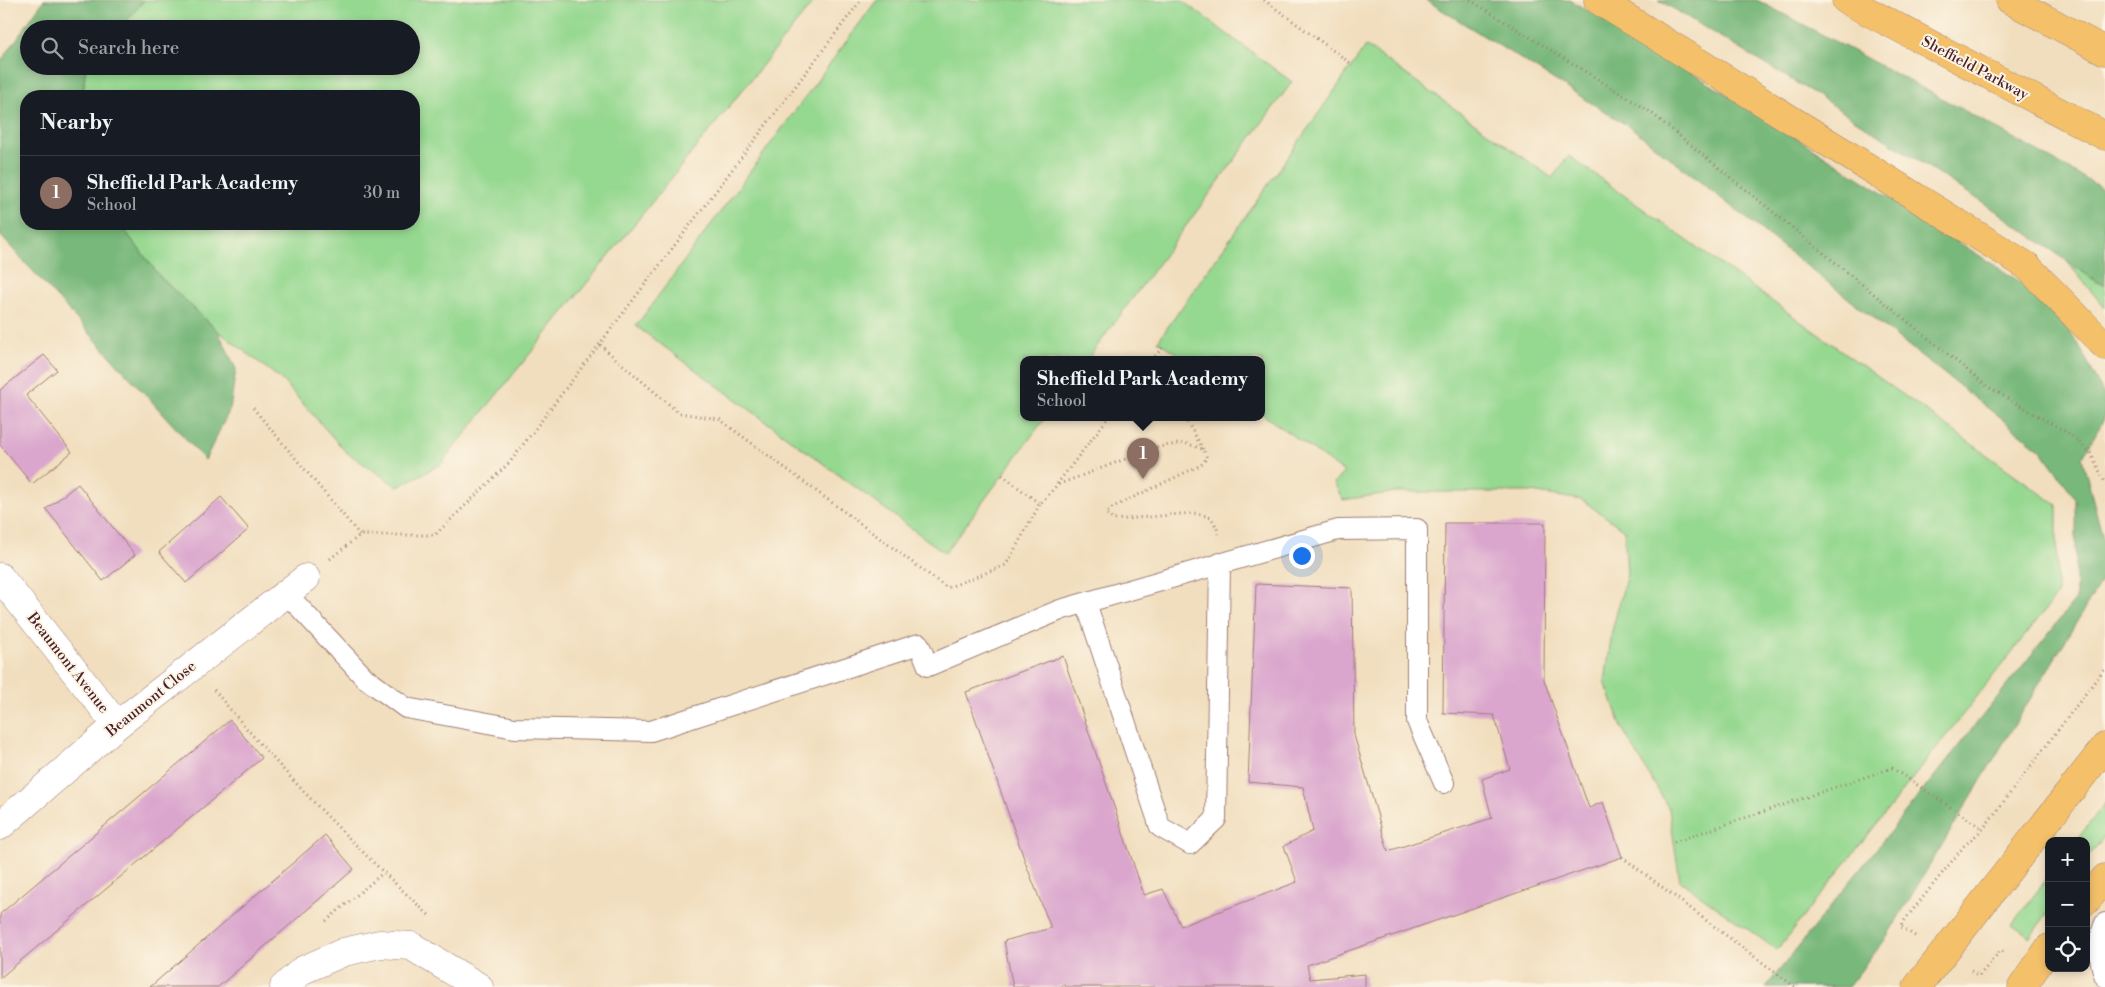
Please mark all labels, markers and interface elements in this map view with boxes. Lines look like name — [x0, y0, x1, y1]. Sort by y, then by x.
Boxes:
search box — [20, 20, 420, 75]
street label: Sheffield Parkway — [1918, 32, 2032, 105]
icon: search — [38, 34, 66, 62]
text: Search here — [78, 36, 179, 60]
text: Nearby — [40, 110, 113, 136]
text: Sheffield Park Academy — [87, 171, 298, 195]
text: 1 — [52, 183, 60, 203]
text: 30 m — [363, 183, 400, 203]
text: School — [87, 195, 136, 215]
popup — [1020, 356, 1265, 421]
text: Sheffield Park Academy — [1037, 367, 1248, 391]
text: School — [1037, 391, 1086, 411]
pin: 1 — [1127, 438, 1159, 479]
your location — [1289, 543, 1315, 569]
street label: Beaumont Avenue — [22, 608, 113, 717]
street label: Beaumont Close — [101, 657, 200, 742]
map controls — [2045, 837, 2090, 972]
button: + — [2045, 837, 2090, 882]
button: − — [2045, 882, 2090, 927]
button: locate — [2045, 927, 2090, 972]

